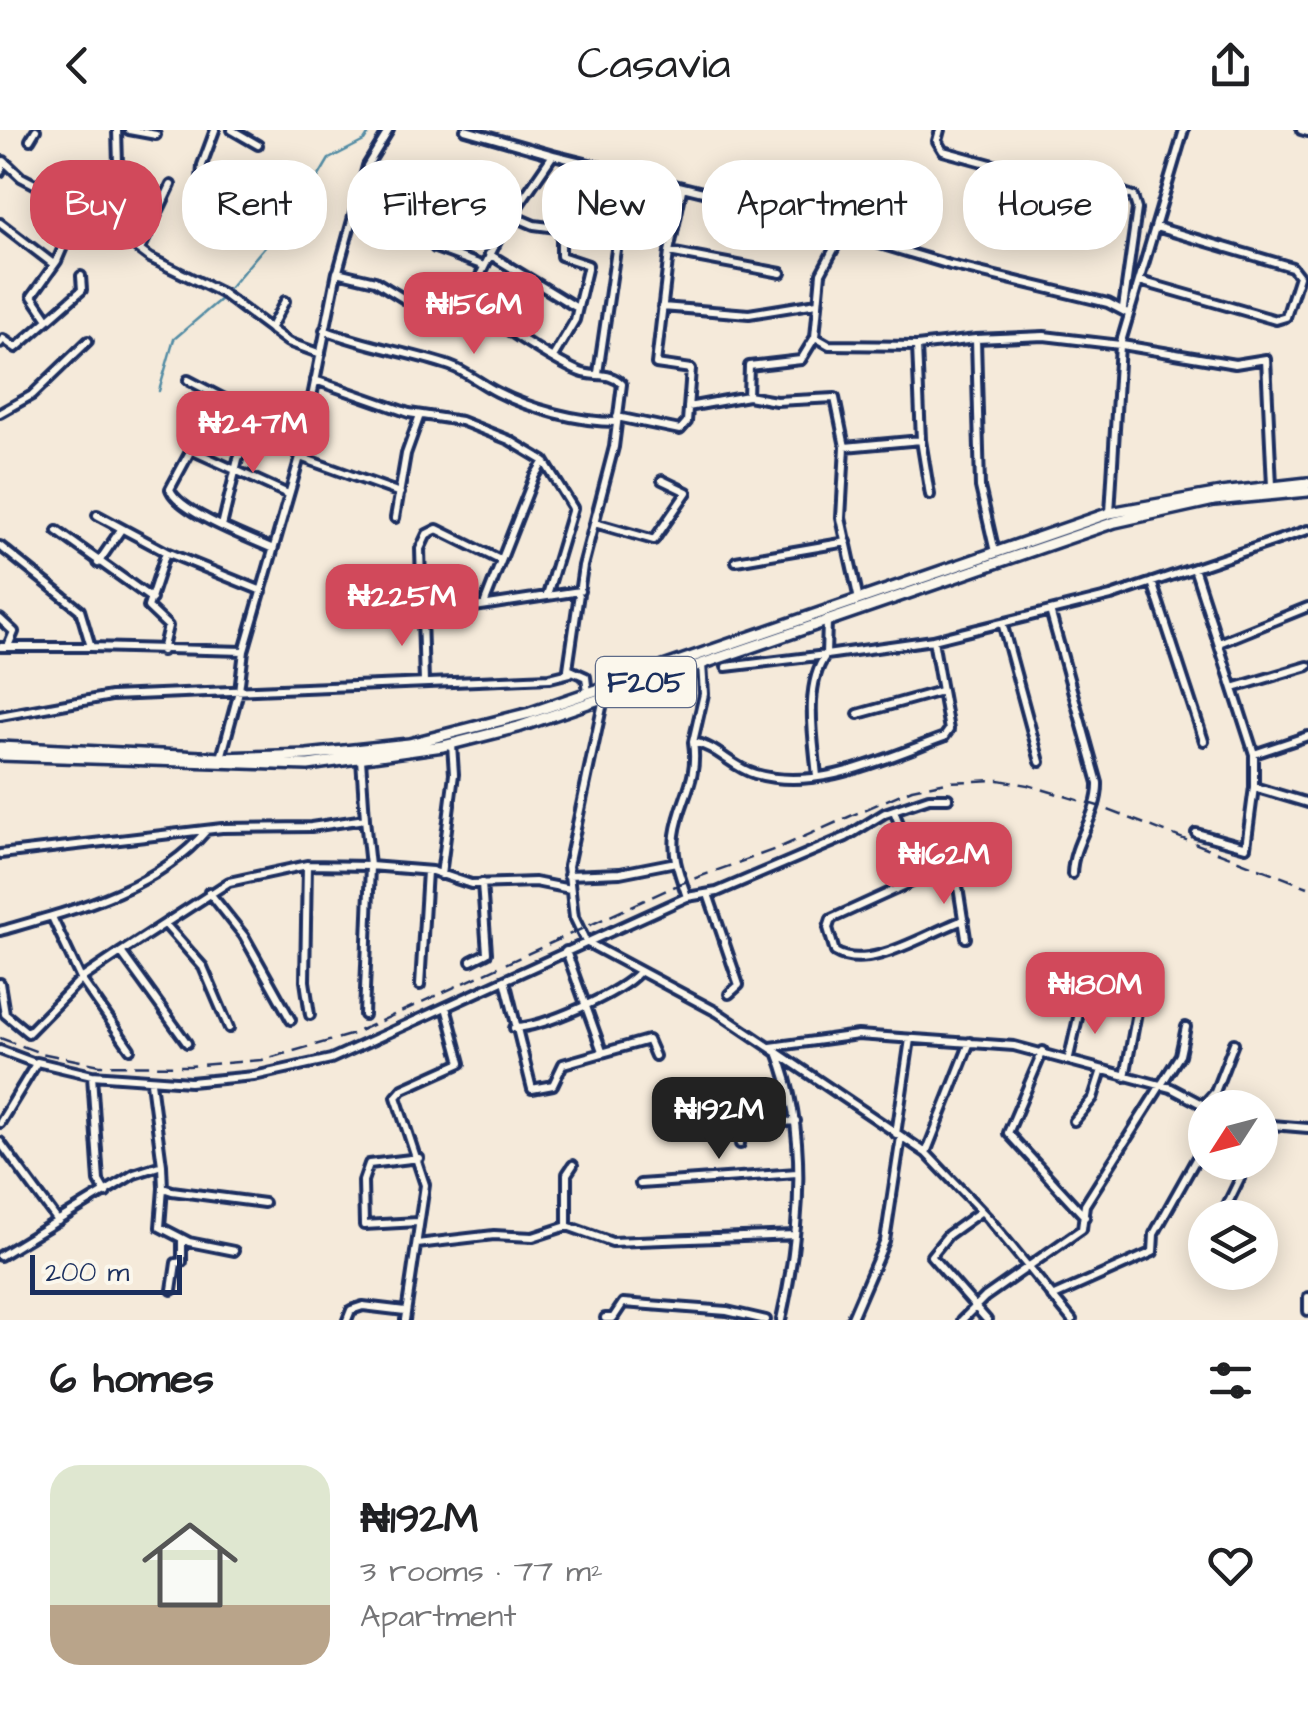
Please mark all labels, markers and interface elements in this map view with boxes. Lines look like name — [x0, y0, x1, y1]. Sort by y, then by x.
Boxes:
text: Casavia — [577, 34, 731, 96]
icon: back — [50, 38, 105, 93]
icon: share — [1203, 38, 1258, 93]
chip: Buy — [30, 160, 162, 250]
chip: Rent — [182, 160, 327, 250]
chip: Filters — [347, 160, 522, 250]
chip: New — [542, 160, 682, 250]
chip: Apartment — [702, 160, 943, 250]
chip: House — [963, 160, 1128, 250]
pin: ₦156M — [404, 272, 544, 357]
text: ₦156M — [426, 282, 522, 327]
pin: ₦247M — [183, 391, 323, 476]
text: ₦247M — [198, 401, 308, 446]
pin: ₦225M — [332, 564, 472, 649]
text: ₦225M — [348, 574, 456, 619]
road number: F205 — [596, 657, 696, 707]
pin: ₦162M — [874, 822, 1014, 907]
text: ₦162M — [898, 832, 990, 877]
pin: ₦180M — [1025, 952, 1165, 1037]
text: ₦180M — [1048, 962, 1142, 1007]
pin: ₦192M — [649, 1077, 789, 1162]
text: ₦192M — [674, 1087, 764, 1132]
north arrow — [1188, 1090, 1278, 1180]
map controls — [1188, 1090, 1278, 1290]
button: layers — [1188, 1200, 1278, 1290]
scale bar — [30, 1250, 182, 1294]
text: 200 m — [45, 1253, 129, 1292]
text: 6 homes — [50, 1351, 214, 1409]
icon: filters — [1203, 1353, 1258, 1408]
text: ₦192M — [360, 1491, 478, 1549]
icon: home — [130, 1505, 250, 1625]
icon: heart — [1203, 1538, 1258, 1593]
text: 3 rooms · 77 m² — [360, 1549, 603, 1594]
text: Apartment — [360, 1594, 516, 1639]

